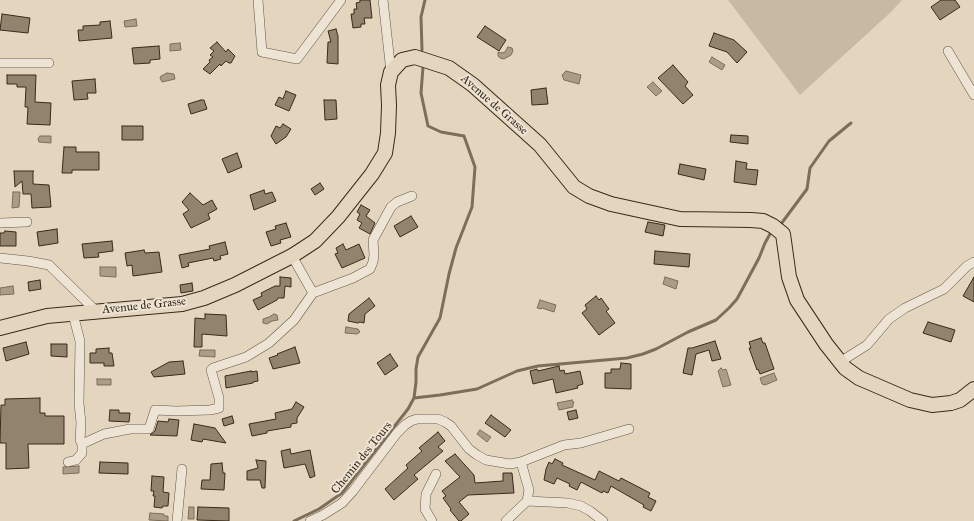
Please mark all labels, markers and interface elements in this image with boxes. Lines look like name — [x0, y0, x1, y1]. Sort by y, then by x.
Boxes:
street label: Avenue de Grasse — [457, 72, 531, 138]
street label: Avenue de Grasse — [101, 294, 187, 318]
street label: Chemin des Tours — [328, 419, 396, 497]

